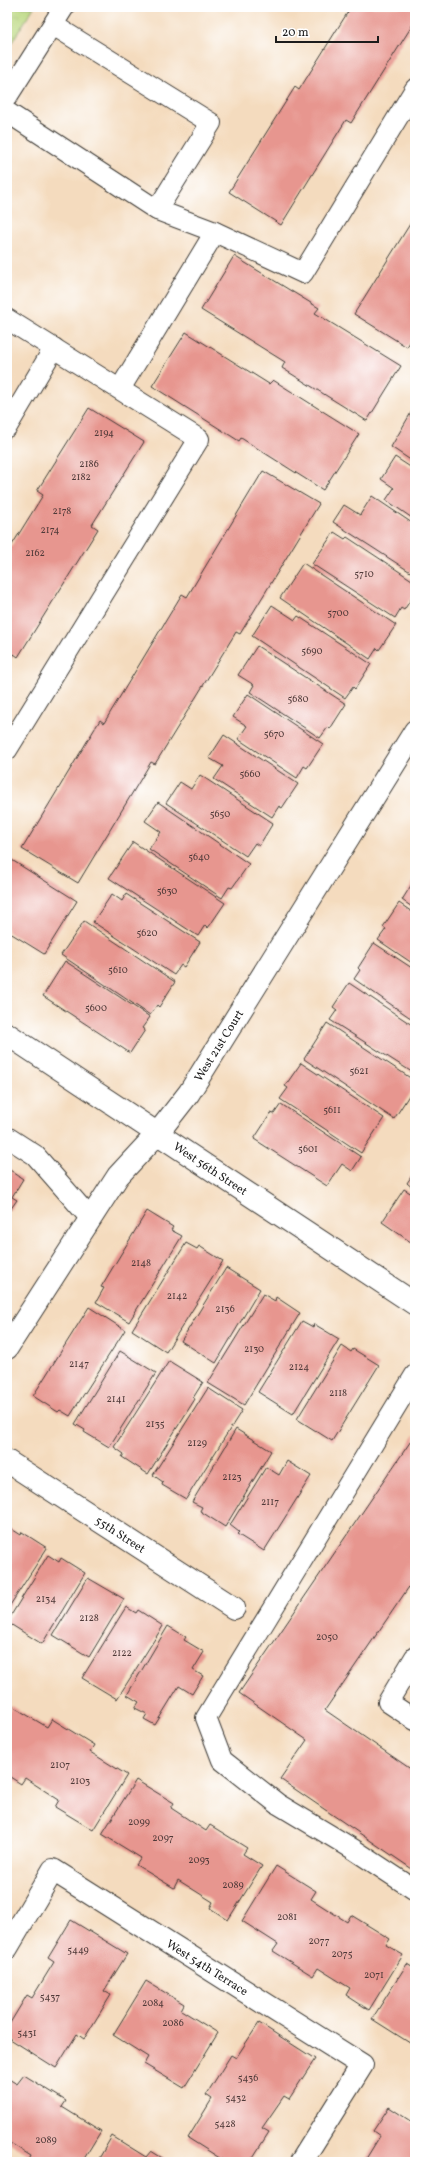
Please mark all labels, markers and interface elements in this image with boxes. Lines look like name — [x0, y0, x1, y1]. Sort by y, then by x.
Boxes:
scale bar — [276, 18, 378, 44]
text: 20 m — [282, 25, 309, 41]
house number: 2194 — [94, 426, 114, 440]
house number: 2186 — [79, 457, 99, 471]
house number: 2182 — [71, 470, 91, 484]
house number: 2178 — [53, 504, 71, 518]
house number: 2174 — [40, 523, 60, 537]
house number: 2162 — [25, 546, 45, 560]
house number: 5710 — [354, 567, 374, 581]
house number: 5700 — [327, 606, 349, 620]
house number: 5690 — [301, 644, 323, 658]
house number: 5680 — [288, 692, 308, 706]
house number: 5670 — [264, 727, 284, 741]
house number: 5660 — [240, 767, 260, 781]
house number: 5650 — [210, 807, 230, 821]
house number: 5640 — [188, 850, 210, 864]
house number: 5630 — [157, 884, 177, 898]
house number: 5620 — [136, 926, 158, 940]
house number: 5610 — [108, 963, 128, 977]
house number: 5600 — [85, 1001, 107, 1015]
street label: West 21st Court — [191, 1007, 248, 1085]
house number: 5621 — [349, 1064, 369, 1078]
house number: 5611 — [323, 1103, 341, 1117]
street label: West 56th Street — [170, 1139, 250, 1200]
house number: 5601 — [298, 1142, 318, 1156]
house number: 2148 — [131, 1256, 151, 1270]
house number: 2142 — [167, 1289, 187, 1303]
house number: 2136 — [215, 1302, 235, 1316]
house number: 2130 — [244, 1342, 264, 1356]
house number: 2147 — [69, 1357, 89, 1371]
house number: 2124 — [289, 1360, 309, 1374]
house number: 2118 — [329, 1386, 347, 1400]
house number: 2141 — [106, 1392, 126, 1406]
house number: 2135 — [145, 1417, 165, 1431]
house number: 2129 — [187, 1436, 207, 1450]
house number: 2123 — [222, 1470, 242, 1484]
house number: 2117 — [261, 1495, 279, 1509]
street label: 55th Street — [92, 1513, 148, 1557]
house number: 2134 — [36, 1592, 56, 1606]
house number: 2128 — [79, 1611, 99, 1625]
house number: 2050 — [316, 1630, 338, 1644]
house number: 2122 — [112, 1646, 132, 1660]
house number: 2107 — [50, 1758, 70, 1772]
house number: 2103 — [70, 1774, 90, 1788]
house number: 2099 — [128, 1815, 150, 1829]
house number: 2097 — [152, 1831, 174, 1845]
house number: 2093 — [188, 1853, 210, 1867]
house number: 2089 — [222, 1878, 244, 1892]
house number: 2081 — [277, 1910, 297, 1924]
house number: 2077 — [309, 1934, 330, 1948]
street label: West 54th Terrace — [163, 1936, 251, 2000]
house number: 5449 — [67, 1943, 89, 1957]
house number: 2075 — [332, 1947, 353, 1961]
house number: 2071 — [364, 1968, 384, 1982]
house number: 5437 — [40, 1990, 60, 2004]
house number: 2084 — [142, 1996, 164, 2010]
house number: 2086 — [162, 2016, 184, 2030]
house number: 5431 — [17, 2026, 37, 2040]
house number: 5436 — [238, 2071, 258, 2085]
house number: 5432 — [226, 2091, 246, 2105]
house number: 5428 — [214, 2117, 236, 2131]
house number: 2089 — [35, 2133, 57, 2147]

